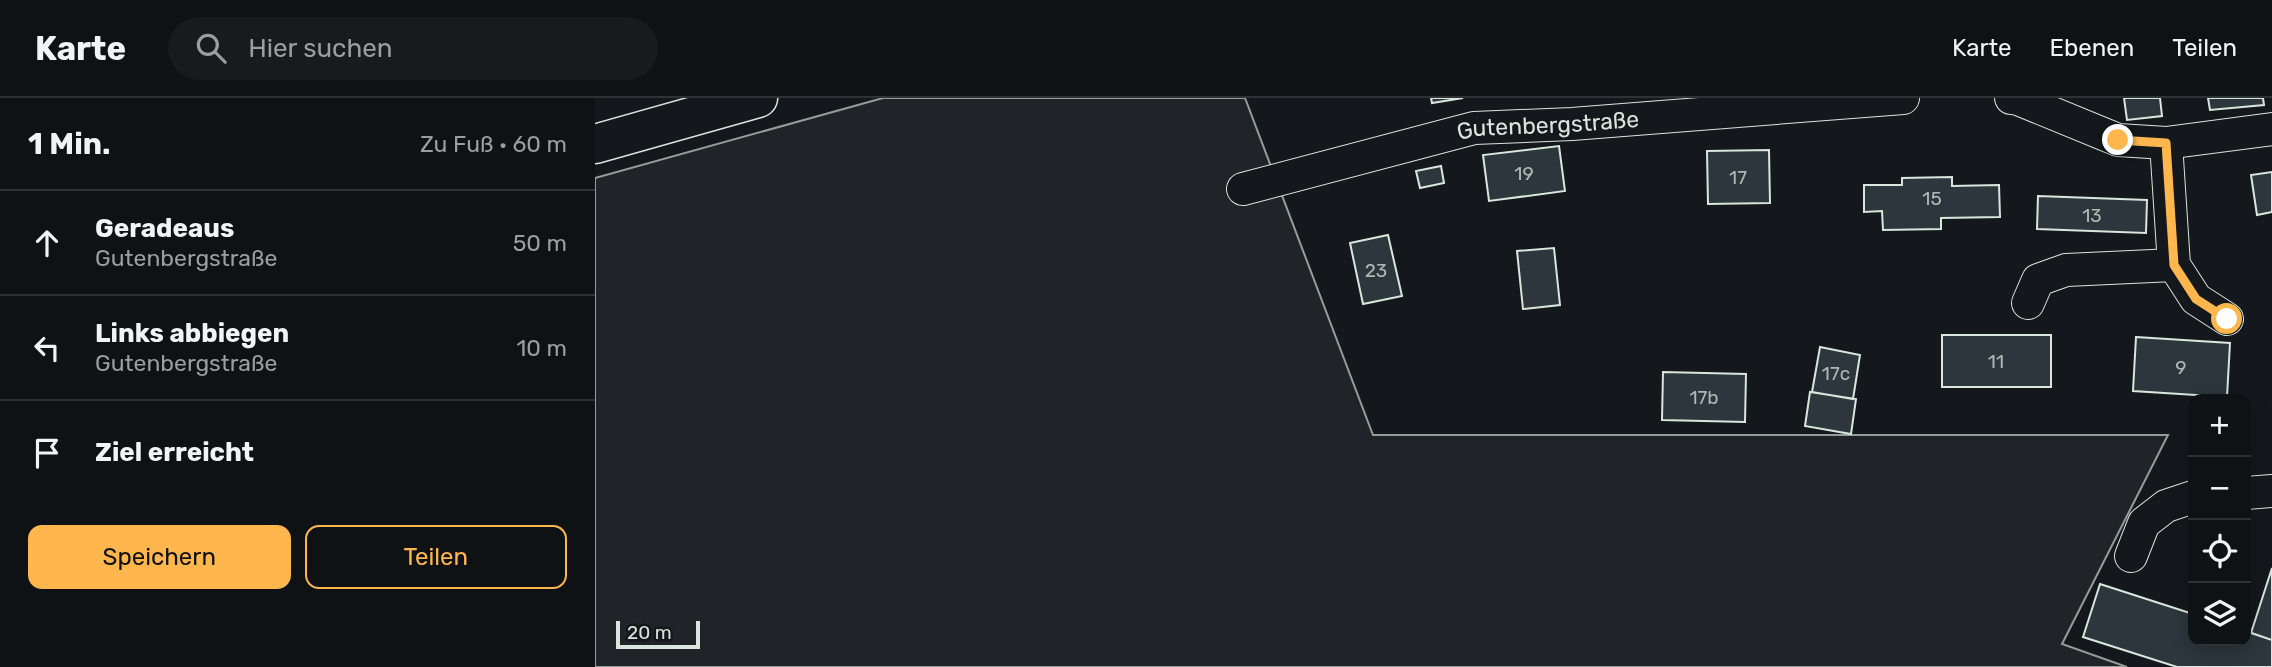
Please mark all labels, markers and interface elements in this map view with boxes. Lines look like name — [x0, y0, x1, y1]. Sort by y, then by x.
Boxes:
search box — [168, 17, 658, 80]
text: Karte — [35, 29, 126, 68]
icon: search — [192, 29, 230, 67]
text: Hier suchen — [248, 33, 393, 64]
text: Karte — [1952, 34, 2012, 62]
text: Ebenen — [2050, 34, 2134, 62]
text: Teilen — [2172, 34, 2237, 62]
street label: Gutenbergstraße — [1454, 105, 1640, 146]
route end — [2102, 124, 2133, 155]
text: 1 Min. — [28, 126, 111, 162]
text: Zu Fuß · 60 m — [420, 130, 567, 158]
house number: 19 — [1514, 162, 1534, 185]
house number: 17 — [1729, 166, 1747, 189]
house number: 15 — [1922, 187, 1942, 210]
house number: 13 — [2082, 204, 2102, 227]
text: Geradeaus — [95, 213, 234, 244]
icon: ahead — [28, 224, 66, 262]
text: 50 m — [513, 229, 567, 257]
text: Gutenbergstraße — [95, 244, 278, 272]
house number: 23 — [1365, 259, 1387, 282]
route start — [2211, 303, 2242, 334]
text: Links abbiegen — [95, 318, 289, 349]
icon: left — [28, 329, 66, 367]
text: 10 m — [516, 334, 567, 362]
text: Gutenbergstraße — [95, 349, 278, 377]
house number: 11 — [1988, 350, 2004, 373]
house number: 9 — [2175, 356, 2187, 379]
house number: 17c — [1822, 362, 1850, 385]
house number: 17b — [1689, 386, 1719, 409]
map controls — [2188, 394, 2251, 646]
button: + — [2188, 394, 2251, 457]
icon: arrive — [28, 434, 66, 472]
text: Ziel erreicht — [95, 437, 254, 468]
button: − — [2188, 457, 2251, 520]
button: locate — [2188, 520, 2251, 583]
button: Speichern — [28, 525, 291, 589]
button: Teilen — [305, 525, 567, 589]
button: layers — [2188, 583, 2251, 646]
scale bar — [616, 618, 700, 650]
text: 20 m — [627, 621, 672, 644]

